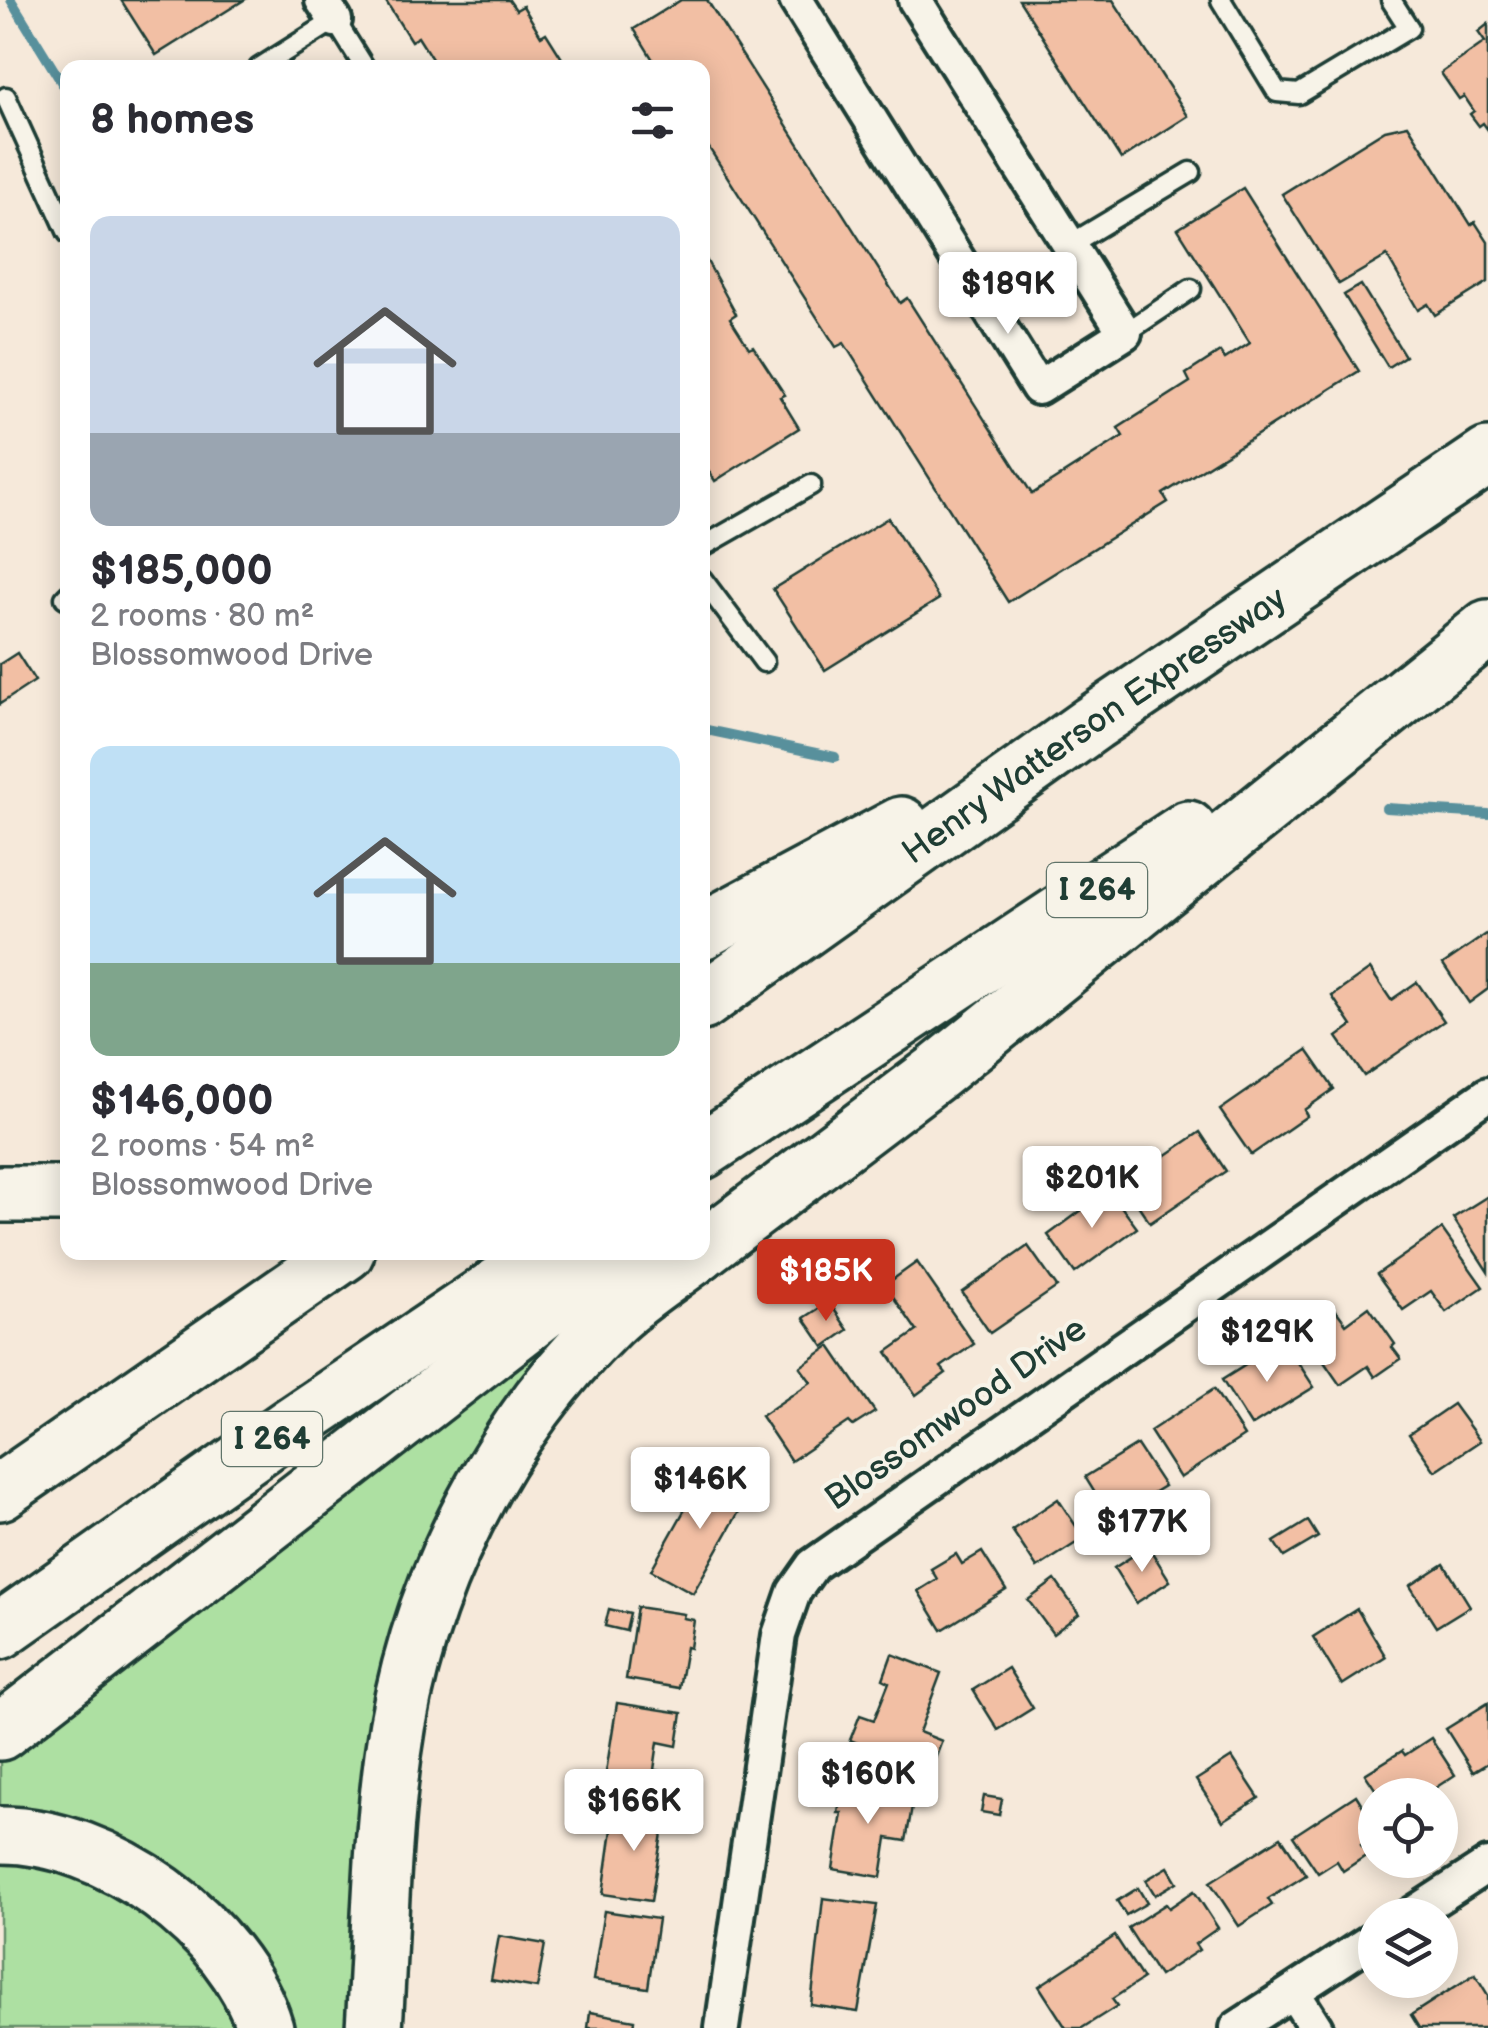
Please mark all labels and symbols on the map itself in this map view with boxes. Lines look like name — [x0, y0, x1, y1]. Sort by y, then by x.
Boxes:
pin: $189K — [938, 252, 1078, 337]
street label: Henry Watterson Expressway — [894, 577, 1295, 874]
road number: I 264 — [1047, 863, 1147, 917]
pin: $201K — [1022, 1146, 1162, 1231]
pin: $185K — [756, 1239, 896, 1324]
pin: $129K — [1197, 1300, 1337, 1385]
street label: Blossomwood Drive — [817, 1308, 1095, 1520]
road number: I 264 — [222, 1412, 322, 1466]
pin: $146K — [630, 1447, 770, 1532]
pin: $177K — [1072, 1490, 1212, 1575]
pin: $160K — [798, 1742, 938, 1827]
pin: $166K — [564, 1769, 704, 1854]

